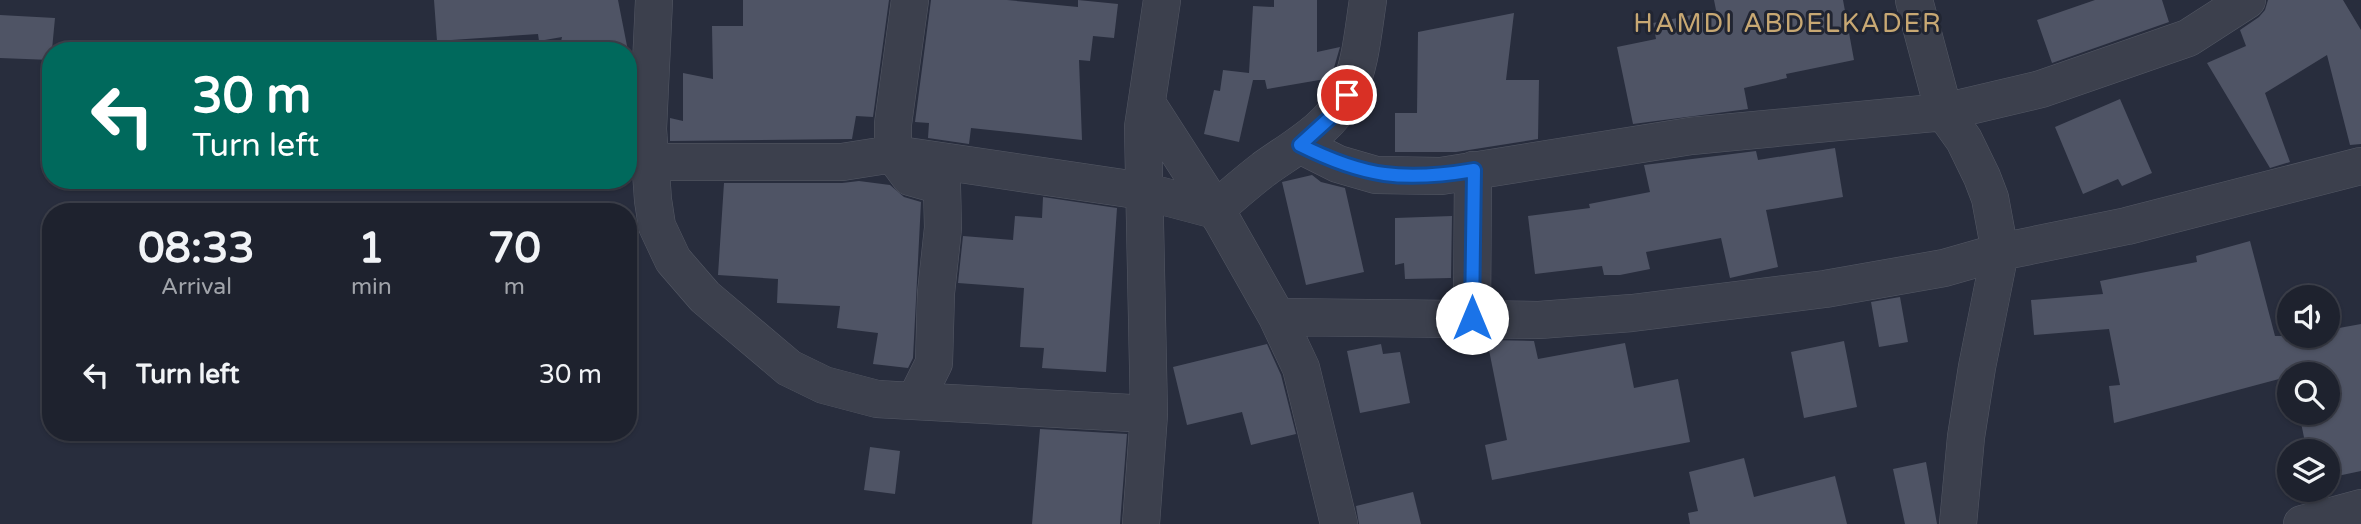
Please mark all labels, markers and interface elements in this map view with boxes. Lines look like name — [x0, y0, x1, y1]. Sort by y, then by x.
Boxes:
district label: HAMDI ABDELKADER — [1633, 8, 1943, 39]
pin — [1317, 65, 1377, 125]
text: 30 m — [192, 67, 311, 126]
icon: left — [77, 70, 168, 161]
icon: arrive — [1328, 76, 1366, 114]
text: Turn left — [192, 127, 319, 165]
text: 08:33 — [138, 223, 255, 274]
text: 1 — [358, 223, 385, 274]
text: 70 — [488, 223, 541, 274]
text: Arrival — [161, 273, 232, 301]
text: min — [351, 273, 392, 301]
text: m — [504, 273, 525, 301]
position arrow — [1435, 281, 1509, 355]
map controls — [2277, 285, 2340, 502]
button: sound — [2277, 285, 2340, 348]
icon: left — [77, 356, 115, 394]
text: Turn left — [136, 359, 239, 390]
text: 30 m — [539, 359, 602, 390]
button: search — [2277, 362, 2340, 425]
button: layers — [2277, 439, 2340, 502]

